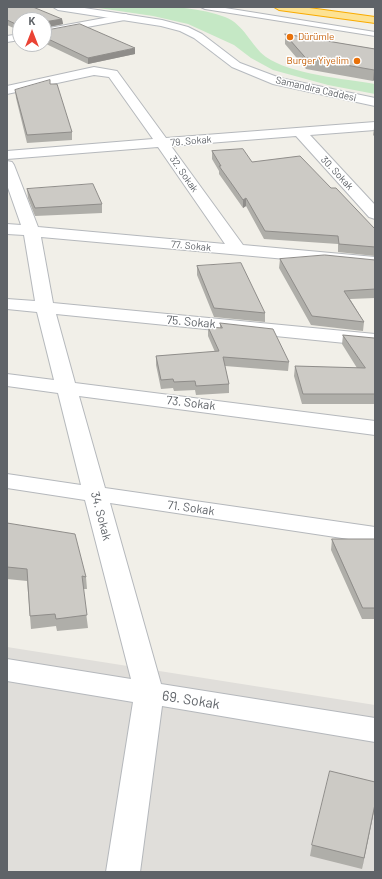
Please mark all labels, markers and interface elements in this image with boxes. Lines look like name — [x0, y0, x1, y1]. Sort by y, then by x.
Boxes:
north arrow — [12, 12, 52, 52]
text: K — [29, 14, 35, 27]
place label: Dürümle — [298, 31, 334, 43]
marker: Dürümle — [285, 32, 295, 42]
place label: Burger Yiyelim — [287, 55, 349, 67]
marker: Burger Yiyelim — [352, 56, 362, 66]
street label: Samandıra Caddesi — [274, 74, 358, 104]
street label: 79. Sokak — [170, 133, 212, 149]
street label: 32. Sokak — [167, 154, 201, 194]
street label: 30. Sokak — [318, 154, 356, 192]
street label: 77. Sokak — [170, 238, 212, 254]
street label: 75. Sokak — [166, 313, 216, 331]
street label: 73. Sokak — [166, 393, 216, 413]
street label: 34. Sokak — [88, 490, 114, 542]
street label: 71. Sokak — [167, 498, 215, 518]
street label: 69. Sokak — [161, 687, 221, 713]

